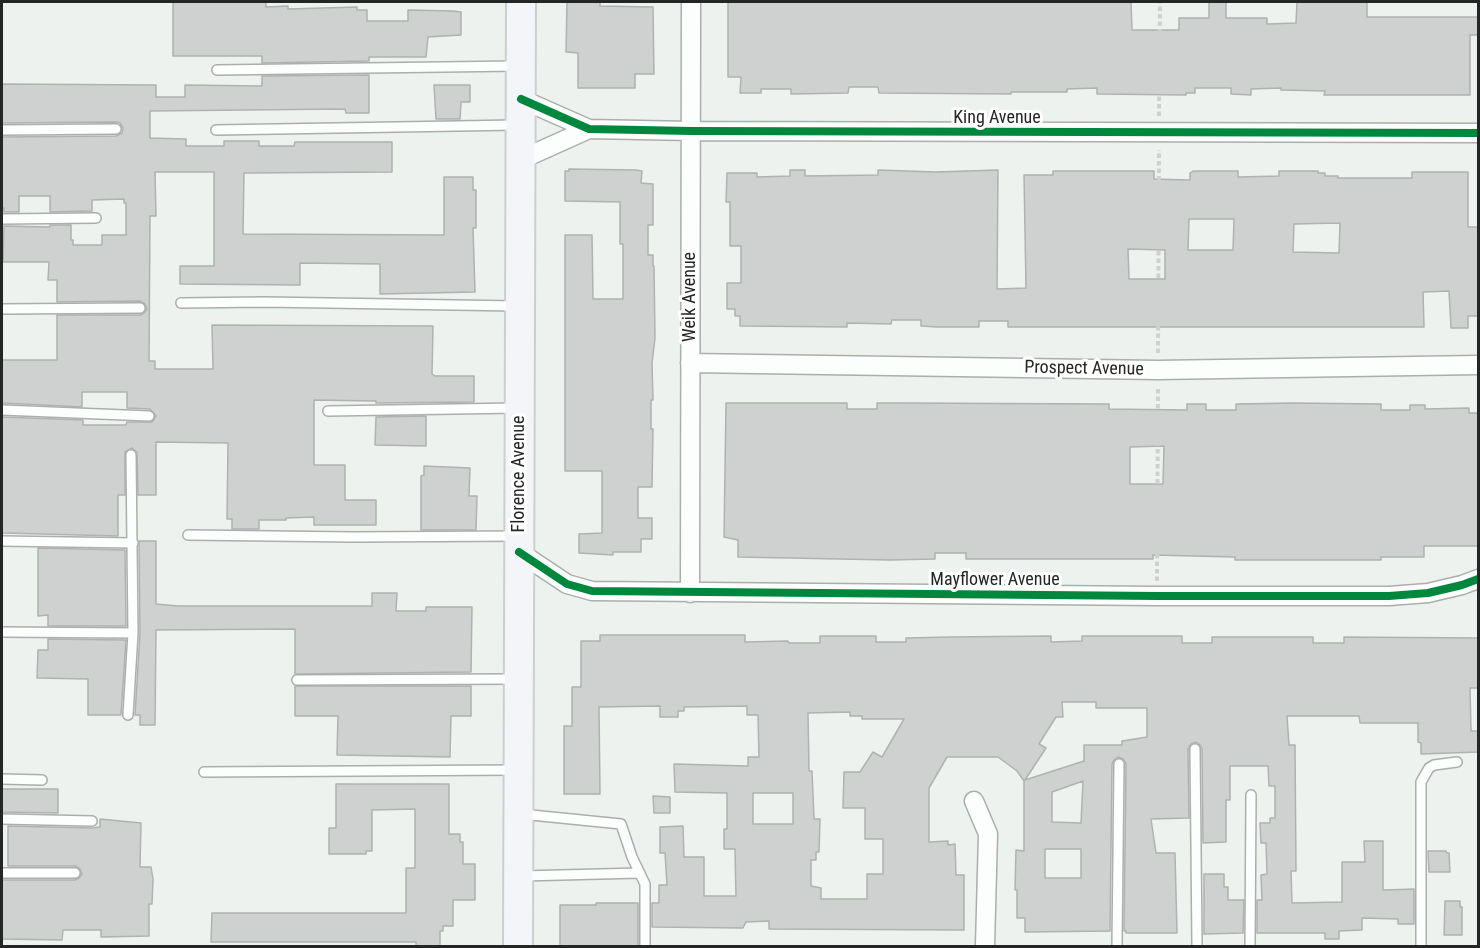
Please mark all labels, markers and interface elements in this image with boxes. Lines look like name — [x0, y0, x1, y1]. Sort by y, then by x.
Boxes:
street label: King Avenue — [953, 107, 1041, 129]
street label: Weik Avenue — [679, 252, 701, 342]
street label: Prospect Avenue — [1024, 357, 1144, 381]
street label: Florence Avenue — [508, 416, 530, 532]
street label: Mayflower Avenue — [930, 569, 1060, 591]

